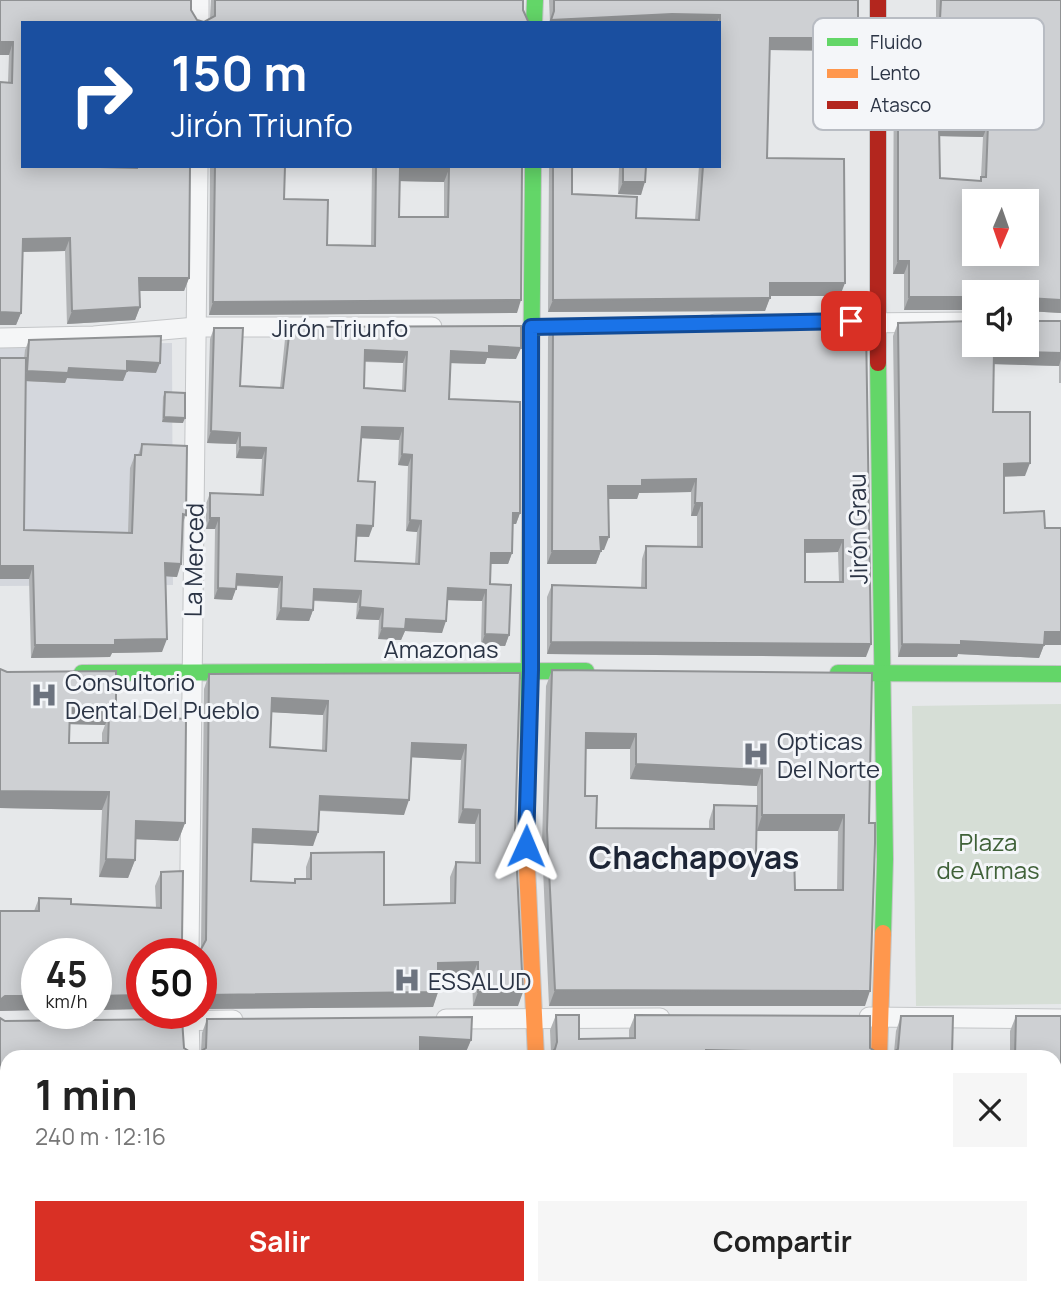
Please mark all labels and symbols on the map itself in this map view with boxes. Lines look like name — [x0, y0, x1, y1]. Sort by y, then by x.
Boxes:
legend — [813, 18, 1044, 130]
text: Fluido — [870, 29, 922, 55]
text: Lento — [870, 60, 920, 86]
text: Atasco — [870, 92, 931, 118]
north arrow — [962, 189, 1040, 266]
pin — [821, 291, 881, 351]
street label: Jirón Triunfo — [272, 311, 408, 344]
street label: Jirón Grau — [840, 473, 874, 585]
street label: La Merced — [176, 503, 210, 617]
street label: Amazonas — [383, 632, 499, 665]
place label: Consultorio Dental Del Pueblo — [65, 665, 260, 726]
hospital icon: Consultorio Dental Del Pueblo — [29, 680, 59, 710]
place label: Opticas Del Norte — [777, 724, 880, 785]
hospital icon: Opticas Del Norte — [741, 739, 771, 769]
position arrow — [489, 809, 563, 883]
park label: Plaza de Armas — [936, 825, 1040, 886]
district label: Chachapoyas — [589, 835, 799, 879]
speed limit sign: 50 — [126, 938, 217, 1029]
place label: ESSALUD — [428, 964, 531, 997]
hospital icon: ESSALUD — [392, 965, 422, 995]

